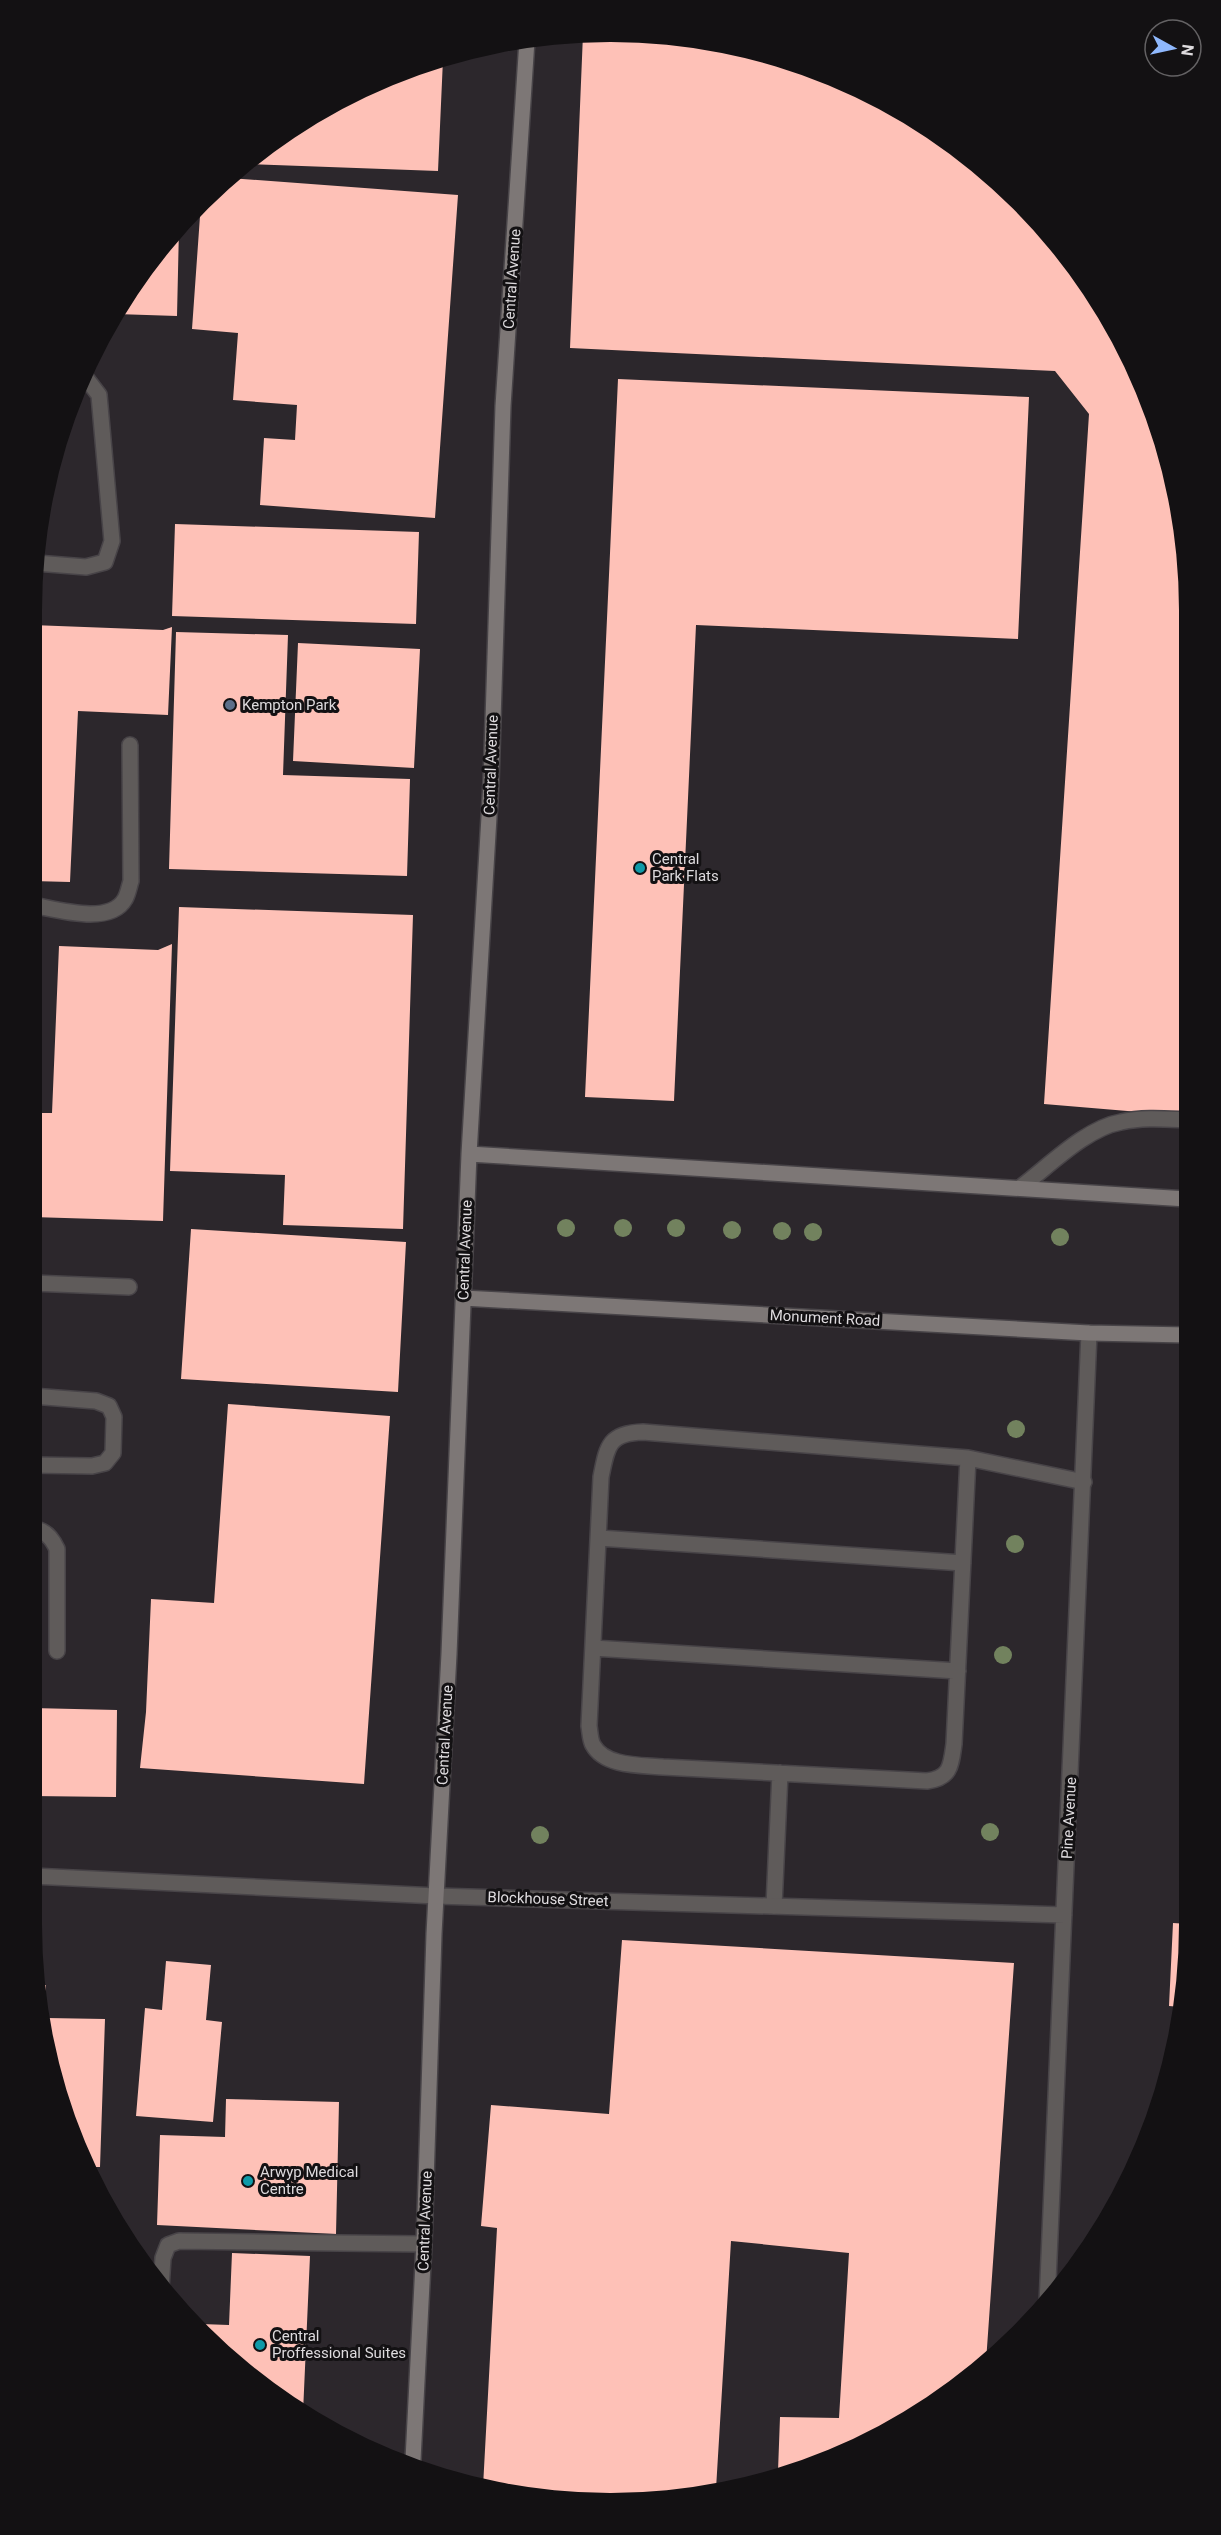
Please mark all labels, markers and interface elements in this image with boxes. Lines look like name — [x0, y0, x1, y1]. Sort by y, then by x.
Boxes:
north arrow — [1143, 18, 1203, 78]
text: N — [1177, 43, 1198, 57]
street label: Central Avenue — [500, 228, 524, 330]
place label: Kempton Park — [242, 696, 337, 714]
marker: Kempton Park — [223, 698, 237, 712]
street label: Central Avenue — [480, 715, 502, 815]
place label: Central Park Flats — [652, 850, 719, 885]
marker: Central Park Flats — [633, 861, 647, 875]
street label: Central Avenue — [454, 1200, 476, 1300]
street label: Monument Road — [769, 1306, 881, 1330]
street label: Central Avenue — [433, 1684, 457, 1786]
street label: Pine Avenue — [1058, 1776, 1080, 1859]
street label: Blockhouse Street — [487, 1888, 609, 1910]
place label: Arwyp Medical Centre — [260, 2163, 358, 2198]
street label: Central Avenue — [414, 2171, 436, 2271]
marker: Arwyp Medical Centre — [241, 2174, 255, 2188]
place label: Central Proffessional Suites — [272, 2327, 406, 2362]
marker: Central Proffessional Suites — [253, 2338, 267, 2352]

